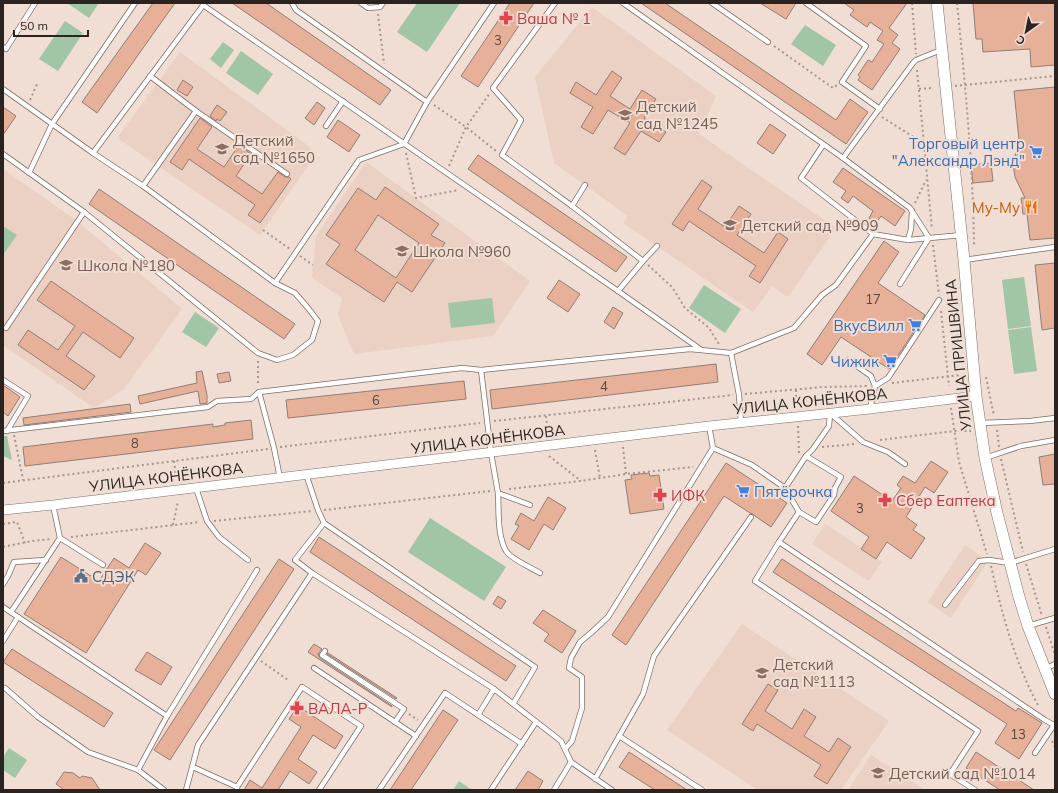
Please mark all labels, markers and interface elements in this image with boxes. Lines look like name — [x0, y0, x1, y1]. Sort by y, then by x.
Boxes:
place label: Ваша № 1 — [517, 9, 591, 28]
pharmacy icon: Ваша № 1 — [498, 10, 514, 26]
scale bar — [14, 12, 88, 38]
north arrow — [1006, 12, 1046, 52]
text: 50 m — [20, 18, 48, 33]
house number: 3 — [494, 32, 502, 48]
text: С — [1013, 32, 1028, 48]
place label: Детский сад №1245 — [636, 97, 718, 133]
school or university icon: Детский сад №1245 — [617, 107, 633, 123]
place label: Детский сад №1650 — [233, 131, 315, 167]
place label: Торговый центр "Александр Лэнд" — [892, 134, 1025, 170]
school or university icon: Детский сад №1650 — [214, 141, 230, 157]
supermarket icon: Торговый центр "Александр Лэнд" — [1028, 144, 1044, 160]
place label: Му-Му — [972, 198, 1020, 217]
restaurant icon: Му-Му — [1023, 199, 1039, 215]
place label: Детский сад №909 — [741, 216, 879, 235]
school or university icon: Детский сад №909 — [722, 217, 738, 233]
place label: Школа №960 — [413, 242, 511, 261]
school or university icon: Школа №960 — [394, 243, 410, 259]
place label: Школа №180 — [77, 256, 175, 275]
school or university icon: Школа №180 — [58, 257, 74, 273]
street label: УЛИЦА ПРИШВИНА — [941, 278, 976, 433]
house number: 17 — [865, 291, 881, 307]
place label: ВкусВилл — [833, 316, 904, 335]
supermarket icon: ВкусВилл — [907, 317, 923, 333]
place label: Чижик — [831, 352, 880, 371]
supermarket icon: Чижик — [882, 353, 898, 369]
house number: 4 — [600, 378, 608, 394]
street label: УЛИЦА КОНЁНКОВА — [731, 383, 888, 419]
house number: 6 — [372, 392, 380, 408]
street label: УЛИЦА КОНЁНКОВА — [409, 420, 566, 458]
house number: 8 — [131, 435, 139, 451]
street label: УЛИЦА КОНЁНКОВА — [87, 458, 244, 496]
place label: Пятёрочка — [754, 482, 832, 501]
supermarket icon: Пятёрочка — [735, 483, 751, 499]
place label: ИФК — [671, 486, 705, 505]
pharmacy icon: ИФК — [652, 487, 668, 503]
place label: Сбер Еаптека — [896, 491, 996, 510]
pharmacy icon: Сбер Еаптека — [877, 492, 893, 508]
house number: 3 — [856, 500, 864, 516]
place label: СДЭК — [92, 567, 135, 586]
public building icon: СДЭК — [73, 568, 89, 584]
place label: Детский сад №1113 — [773, 655, 855, 691]
school or university icon: Детский сад №1113 — [754, 665, 770, 681]
place label: ВАЛА-Р — [308, 699, 368, 718]
pharmacy icon: ВАЛА-Р — [289, 700, 305, 716]
house number: 13 — [1010, 726, 1026, 742]
place label: Детский сад №1014 — [889, 764, 1036, 783]
school or university icon: Детский сад №1014 — [870, 765, 886, 781]

